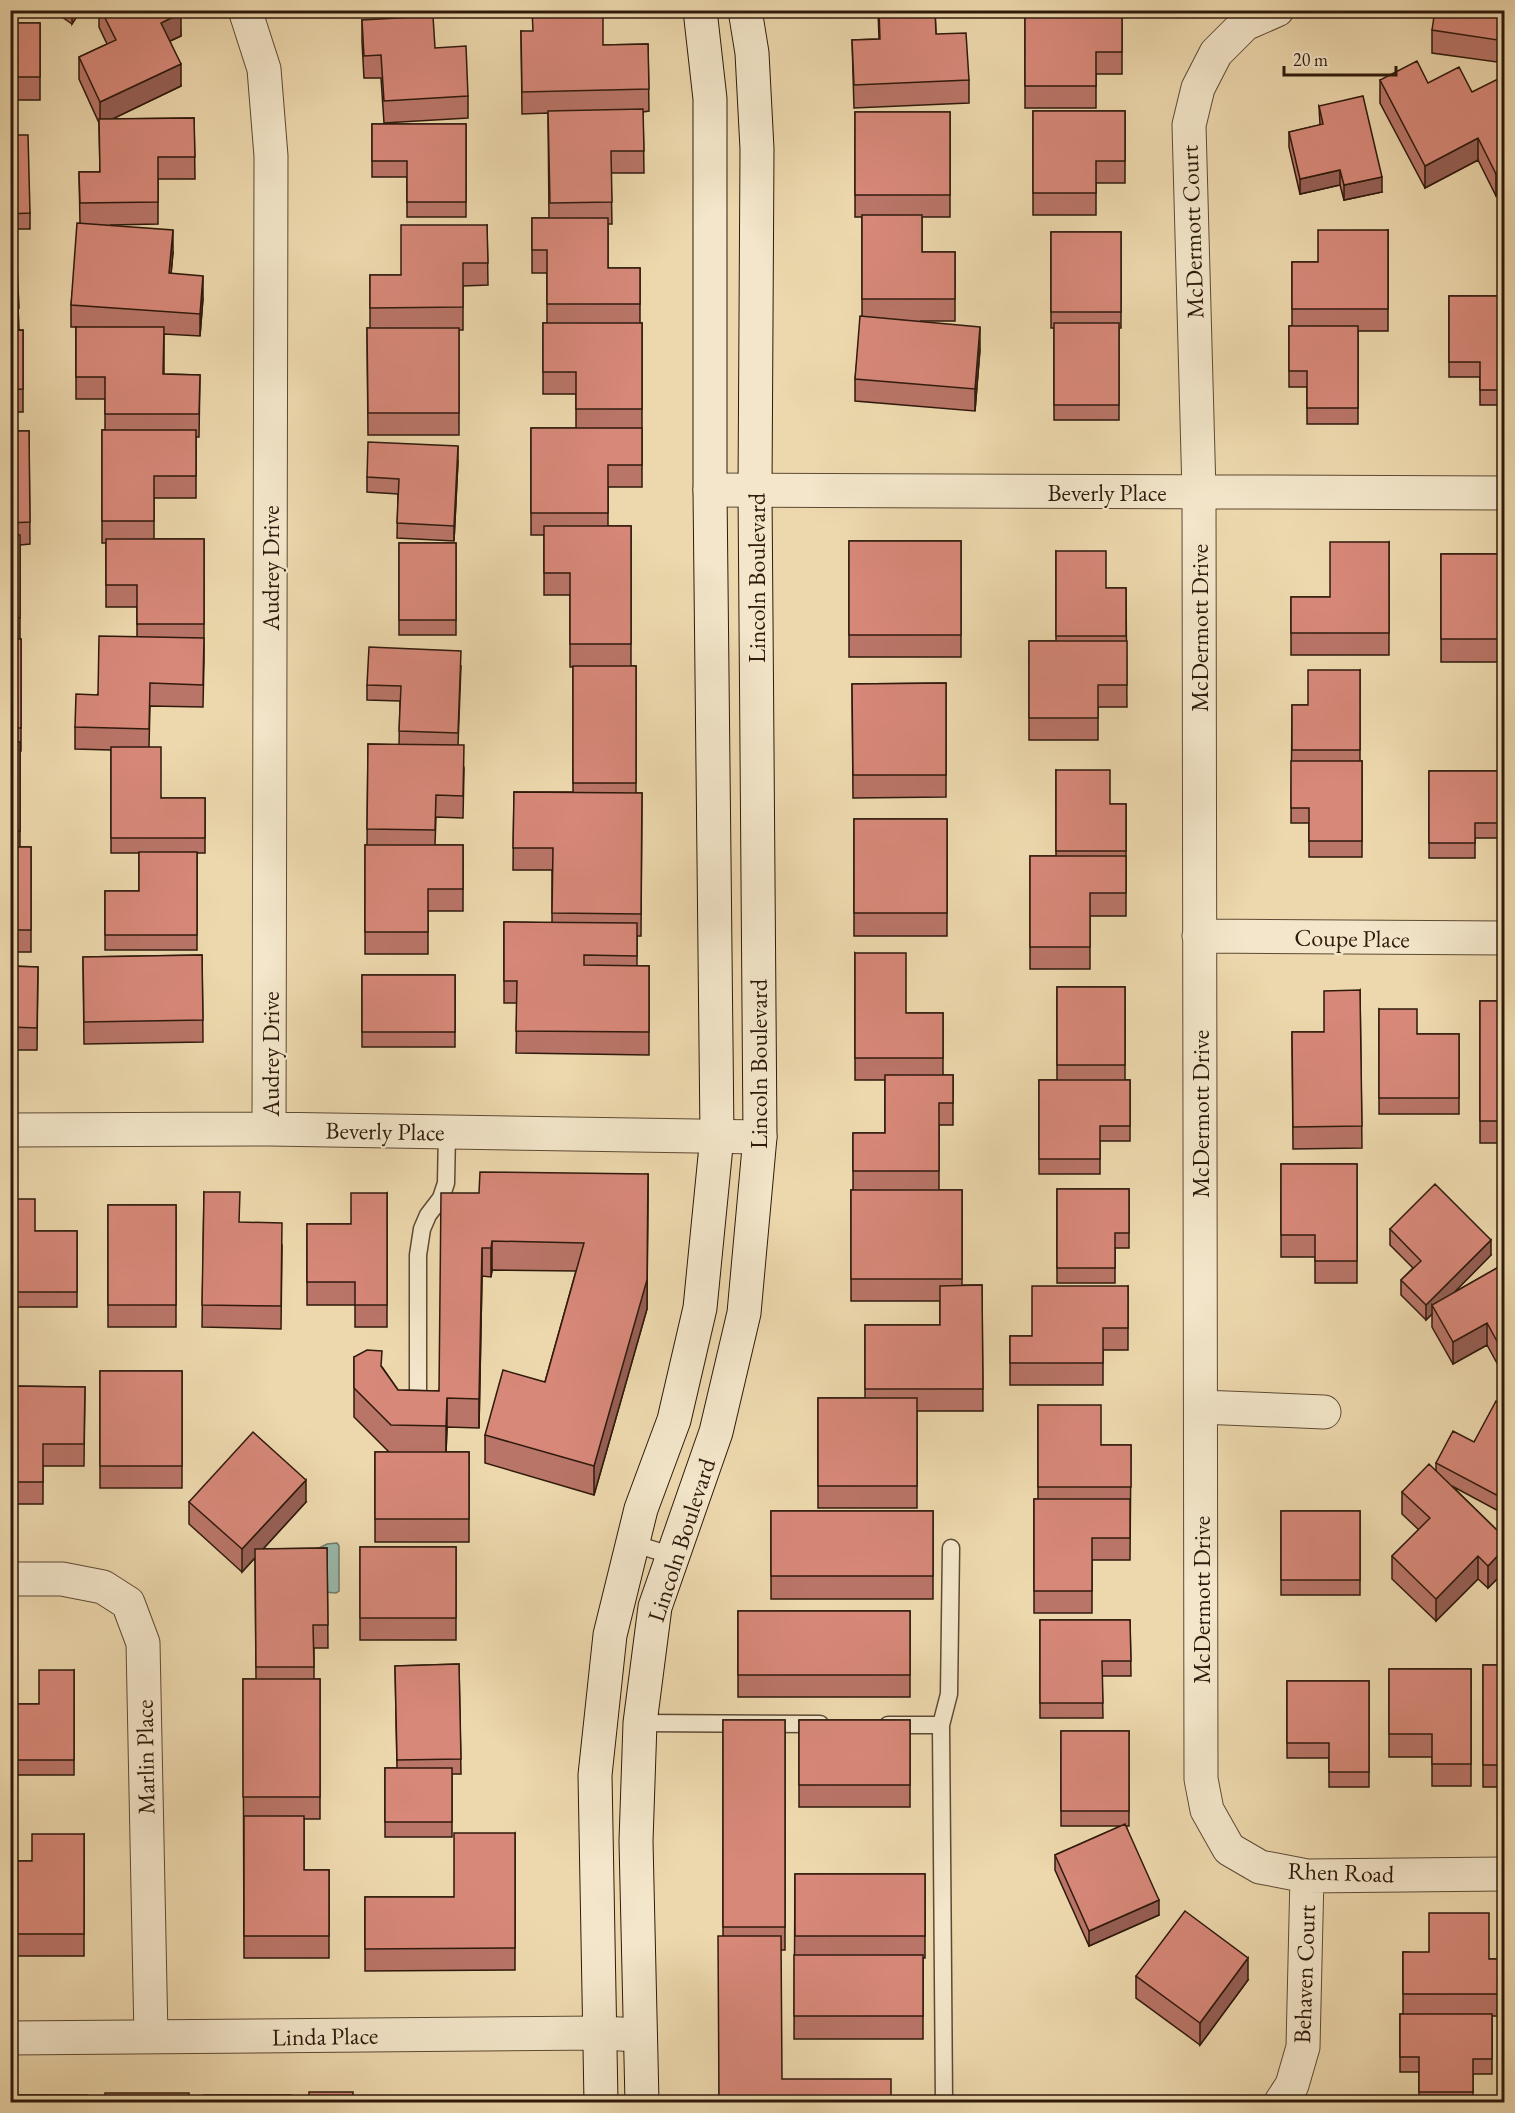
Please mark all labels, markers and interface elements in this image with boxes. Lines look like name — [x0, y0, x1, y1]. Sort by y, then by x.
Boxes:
scale bar — [1284, 39, 1396, 77]
text: 20 m — [1293, 48, 1328, 71]
street label: McDermott Court — [1173, 144, 1211, 319]
street label: Beverly Place — [1047, 477, 1167, 508]
street label: Lincoln Boulevard — [741, 492, 772, 663]
street label: Audrey Drive — [255, 505, 286, 632]
street label: McDermott Drive — [1184, 544, 1215, 712]
street label: Coupe Place — [1294, 921, 1410, 955]
street label: Lincoln Boulevard — [743, 978, 774, 1149]
street label: Audrey Drive — [255, 991, 286, 1118]
street label: McDermott Drive — [1185, 1030, 1216, 1198]
street label: Beverly Place — [325, 1114, 445, 1148]
street label: Lincoln Boulevard — [640, 1453, 722, 1626]
street label: McDermott Drive — [1186, 1516, 1217, 1684]
street label: Marlin Place — [128, 1699, 162, 1815]
street label: Rhen Road — [1287, 1855, 1396, 1889]
street label: Behaven Court — [1286, 1904, 1322, 2044]
street label: Linda Place — [272, 2020, 378, 2052]

